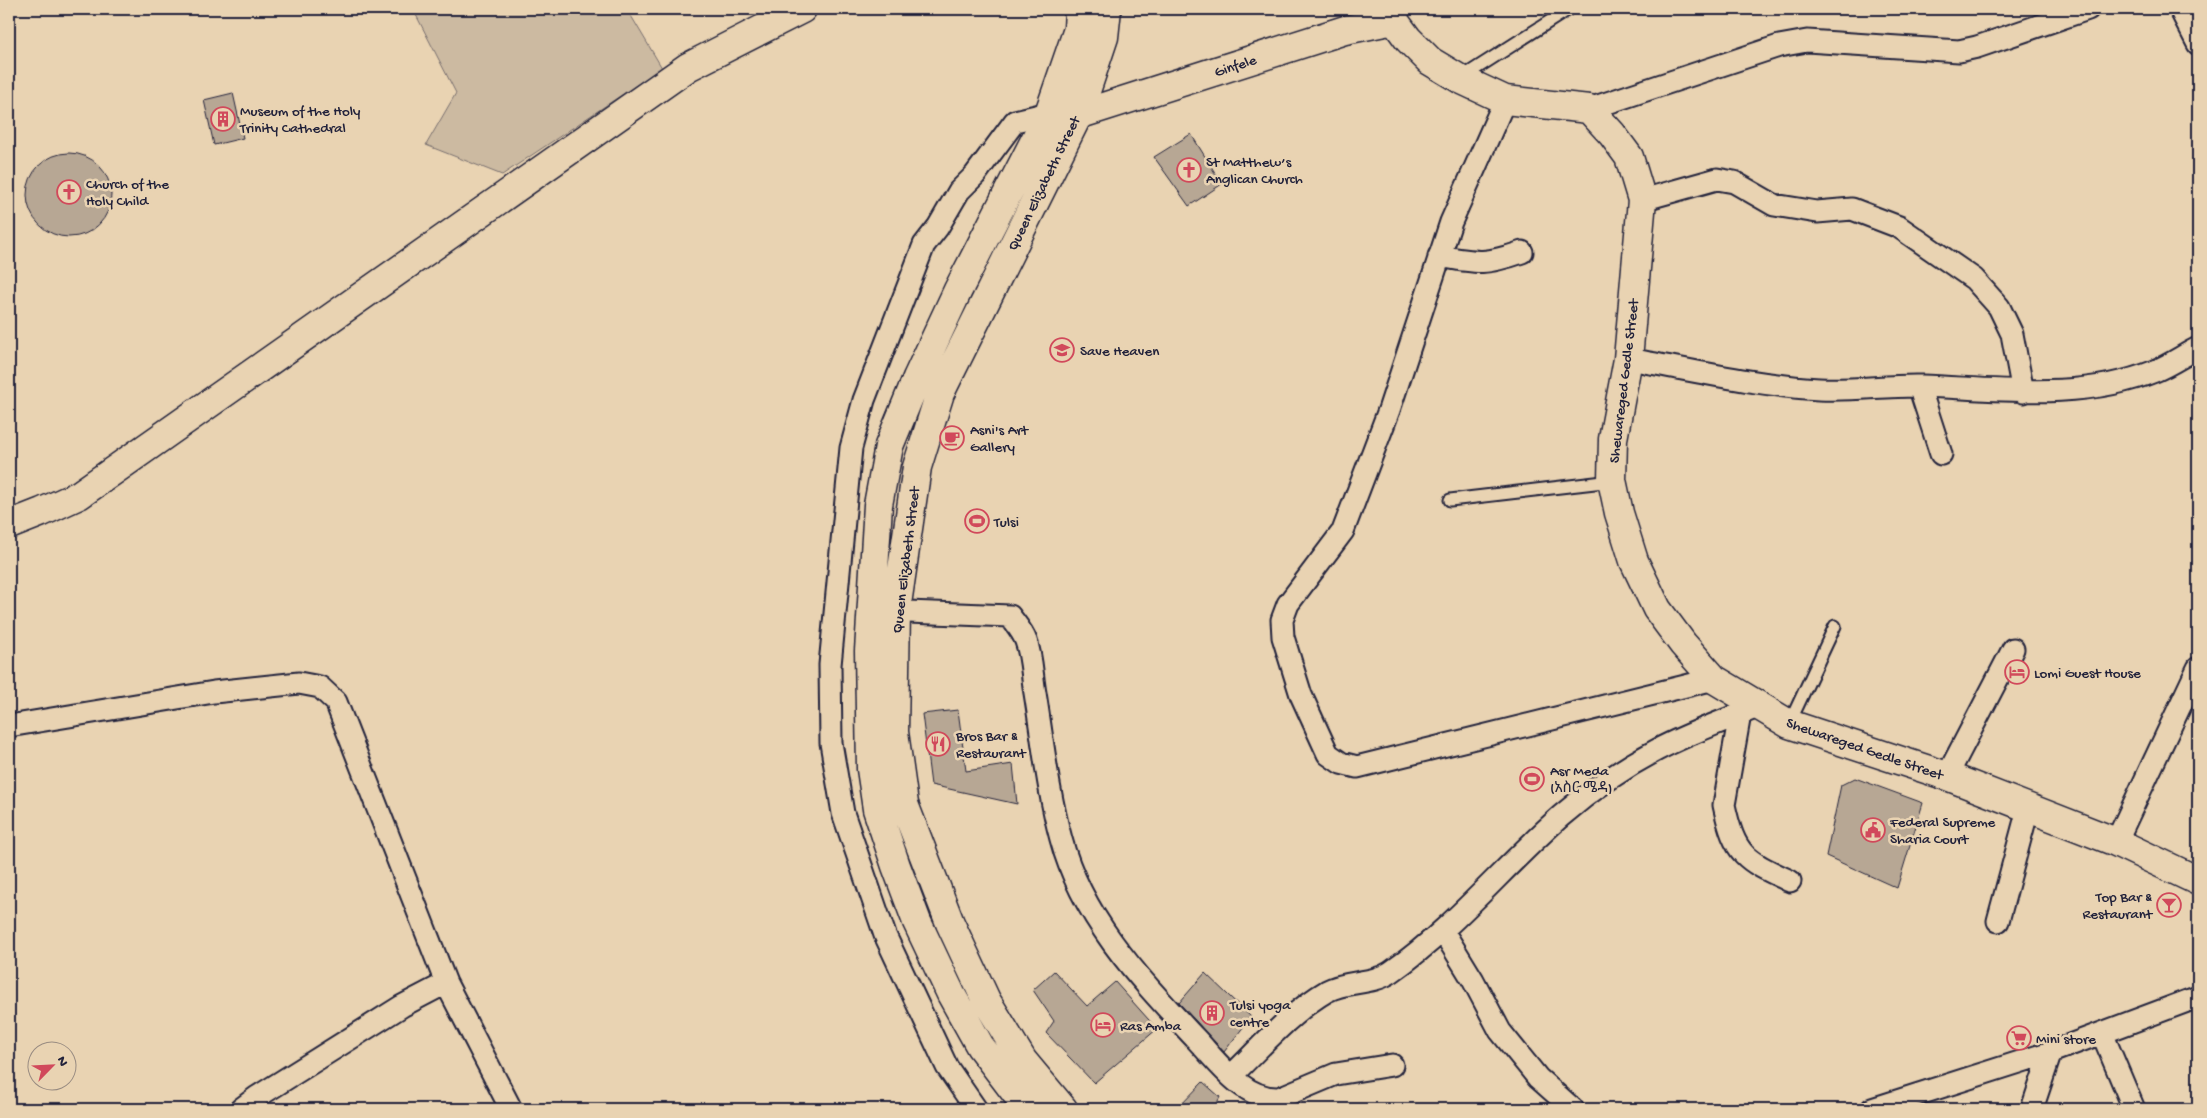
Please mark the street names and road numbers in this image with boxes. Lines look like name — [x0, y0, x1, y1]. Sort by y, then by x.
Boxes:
street label: Ginfele — [1212, 52, 1259, 82]
street label: Queen Elizabeth Street — [1004, 112, 1086, 254]
street label: Shewareged Gedle Street — [1606, 296, 1644, 464]
street label: Queen Elizabeth Street — [889, 484, 925, 635]
street label: Shewareged Gedle Street — [1783, 715, 1947, 786]

